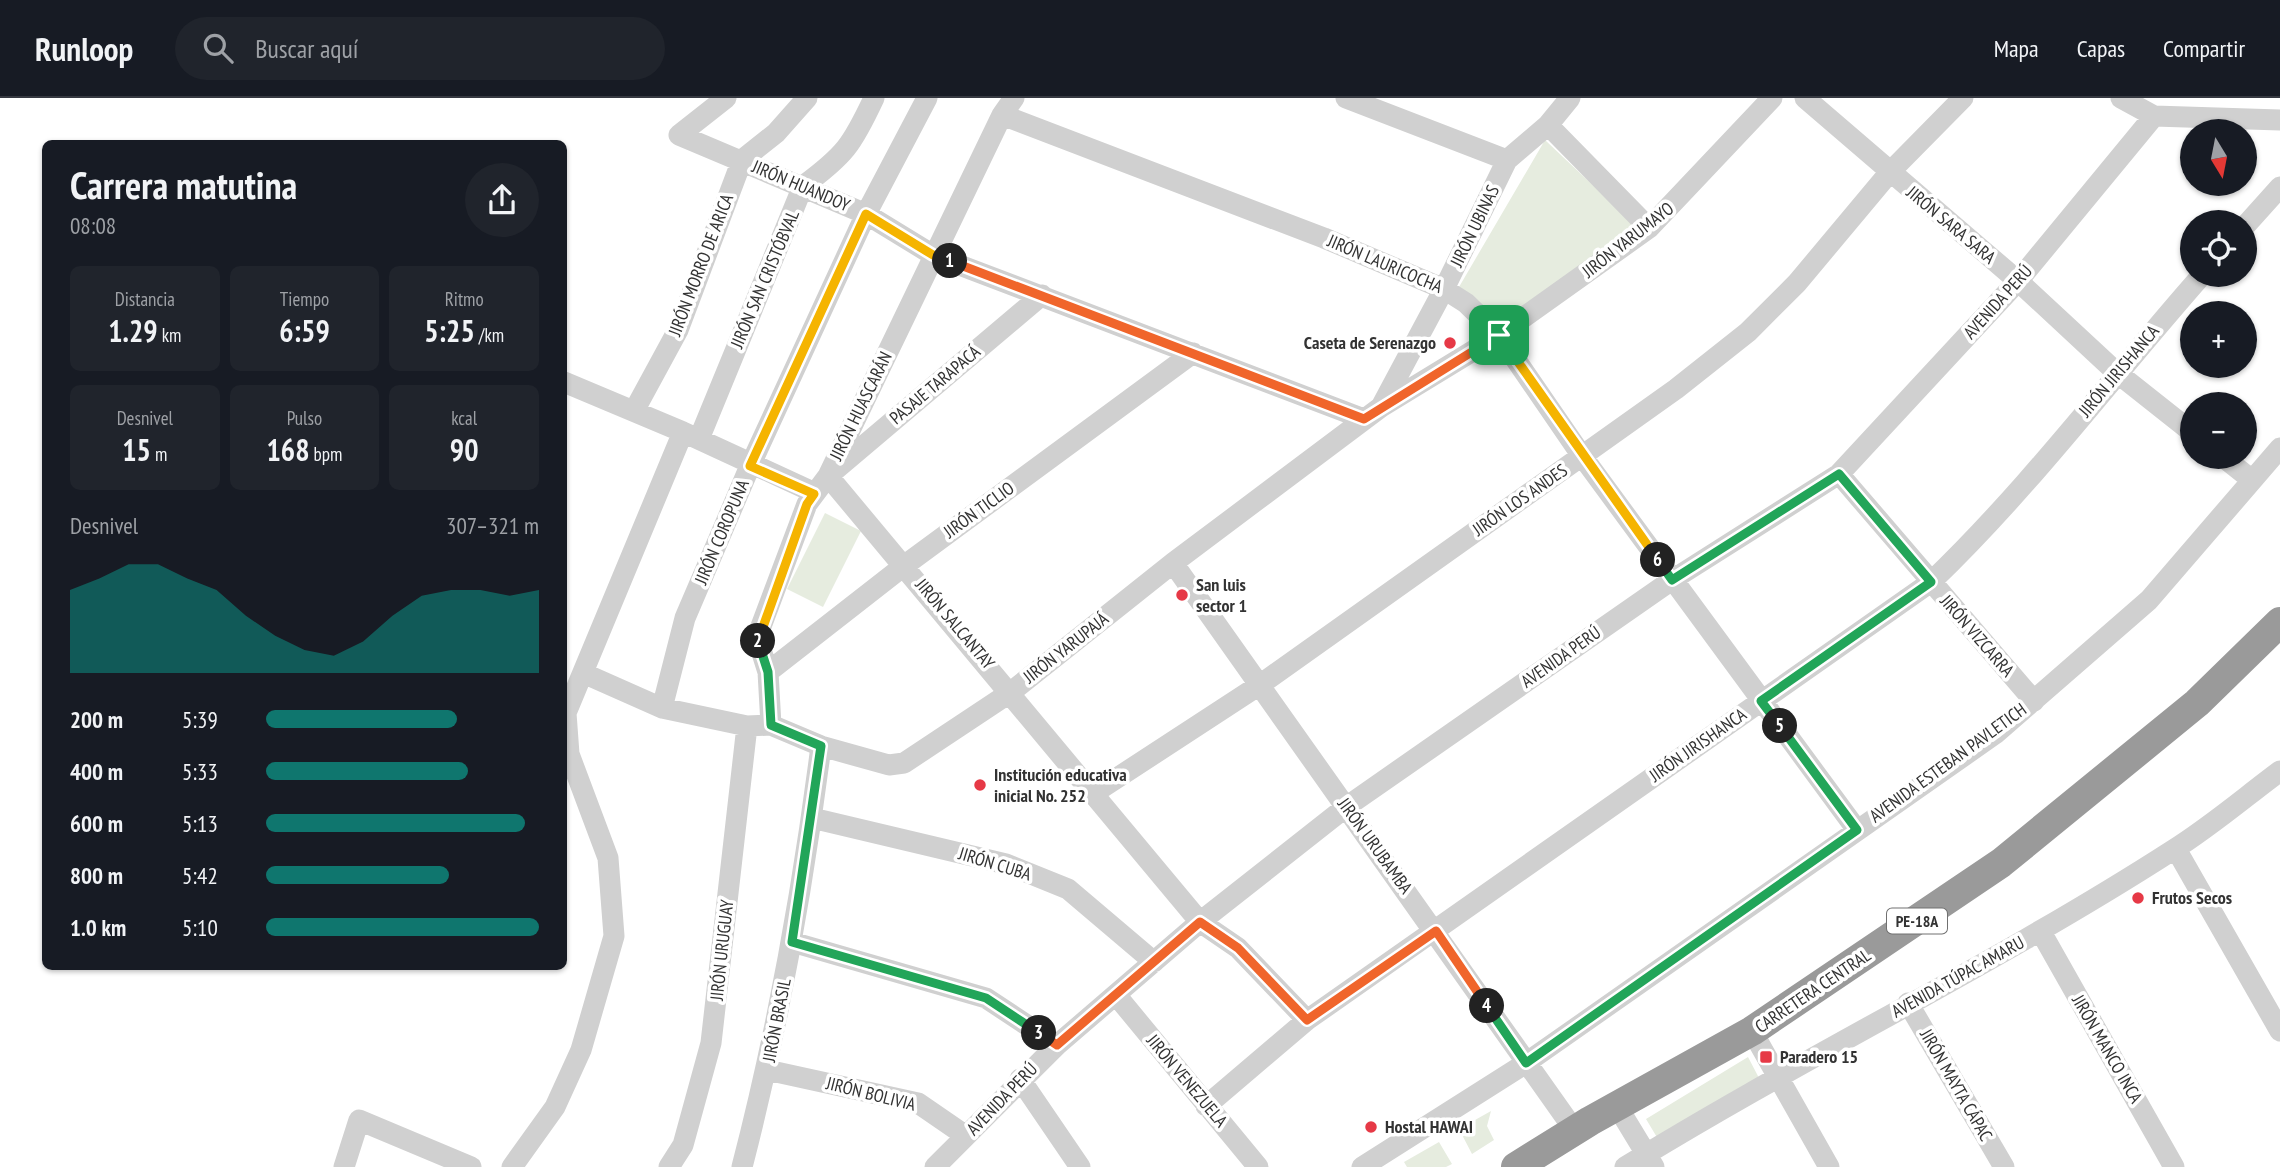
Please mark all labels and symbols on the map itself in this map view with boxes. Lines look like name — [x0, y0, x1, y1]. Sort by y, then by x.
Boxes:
north arrow — [2180, 119, 2258, 196]
street label: JIRÓN HUANDOY — [748, 154, 854, 217]
street label: JIRÓN SARA SARA — [1901, 180, 2001, 269]
street label: JIRÓN UBINAS — [1444, 181, 1504, 271]
street label: JIRÓN MORRO DE ARICA — [663, 190, 738, 340]
street label: JIRÓN YARUMAYO — [1577, 197, 1678, 283]
street label: JIRÓN SAN CRISTÓBVAL — [725, 206, 804, 352]
street label: JIRÓN LAURICOCHA — [1323, 229, 1447, 298]
pin: 1 — [932, 244, 968, 278]
street label: AVENIDA PERÚ — [1958, 260, 2037, 344]
pin — [1469, 305, 1529, 365]
street label: JIRÓN JIRISHANCA — [2073, 320, 2164, 422]
place label: Caseta de Serenazgo — [1304, 331, 1436, 354]
marker: Caseta de Serenazgo — [1442, 335, 1458, 351]
street label: PASAJE TARAPACÁ — [885, 340, 985, 429]
street label: JIRÓN HUASCARÁN — [824, 348, 897, 465]
street label: JIRÓN LOS ANDES — [1467, 458, 1572, 541]
street label: JIRÓN COROPUNA — [689, 476, 754, 589]
street label: JIRÓN TICLIO — [938, 476, 1019, 543]
pin: 6 — [1640, 542, 1676, 578]
street label: JIRÓN SALCANTAY — [910, 573, 1001, 674]
place label: San luis sector 1 — [1196, 573, 1247, 617]
marker: San luis sector 1 — [1174, 587, 1190, 603]
street label: JIRÓN VIZCARRA — [1935, 589, 2020, 682]
street label: JIRÓN YARUPAJÁ — [1018, 607, 1113, 689]
street label: AVENIDA PERÚ — [1516, 621, 1605, 693]
pin: 2 — [740, 624, 776, 658]
street label: AVENIDA ESTEBAN PAVLETICH — [1865, 698, 2031, 827]
street label: JIRÓN JIRISHANCA — [1644, 702, 1751, 787]
pin: 5 — [1762, 708, 1798, 744]
place label: Institución educativa inicial No. 252 — [994, 763, 1127, 807]
marker: Institución educativa inicial No. 252 — [972, 777, 988, 793]
street label: JIRÓN URUBAMBA — [1332, 792, 1418, 899]
street label: JIRÓN CUBA — [955, 841, 1035, 886]
place label: Frutos Secos — [2152, 886, 2232, 909]
marker: Frutos Secos — [2130, 890, 2146, 906]
street label: JIRÓN URUGUAY — [705, 898, 738, 1003]
road number: PE-18A — [1887, 908, 1947, 934]
street label: AVENIDA TÚPAC AMARU — [1887, 931, 2028, 1023]
street label: CARRETERA CENTRAL — [1750, 943, 1876, 1038]
street label: JIRÓN BRASIL — [757, 976, 796, 1065]
pin: 4 — [1470, 988, 1504, 1024]
street label: JIRÓN MANCO INCA — [2067, 990, 2148, 1108]
pin: 3 — [1021, 1016, 1056, 1051]
street label: JIRÓN MAYTA CÁPAC — [1915, 1024, 1998, 1145]
street label: JIRÓN VENEZUELA — [1141, 1029, 1233, 1132]
place label: Paradero 15 — [1780, 1045, 1858, 1068]
marker: Paradero 15 — [1758, 1049, 1774, 1065]
street label: AVENIDA PERÚ — [961, 1057, 1042, 1140]
street label: JIRÓN BOLIVIA — [823, 1071, 919, 1116]
place label: Hostal HAWAI — [1385, 1115, 1473, 1138]
marker: Hostal HAWAI — [1363, 1119, 1379, 1135]

